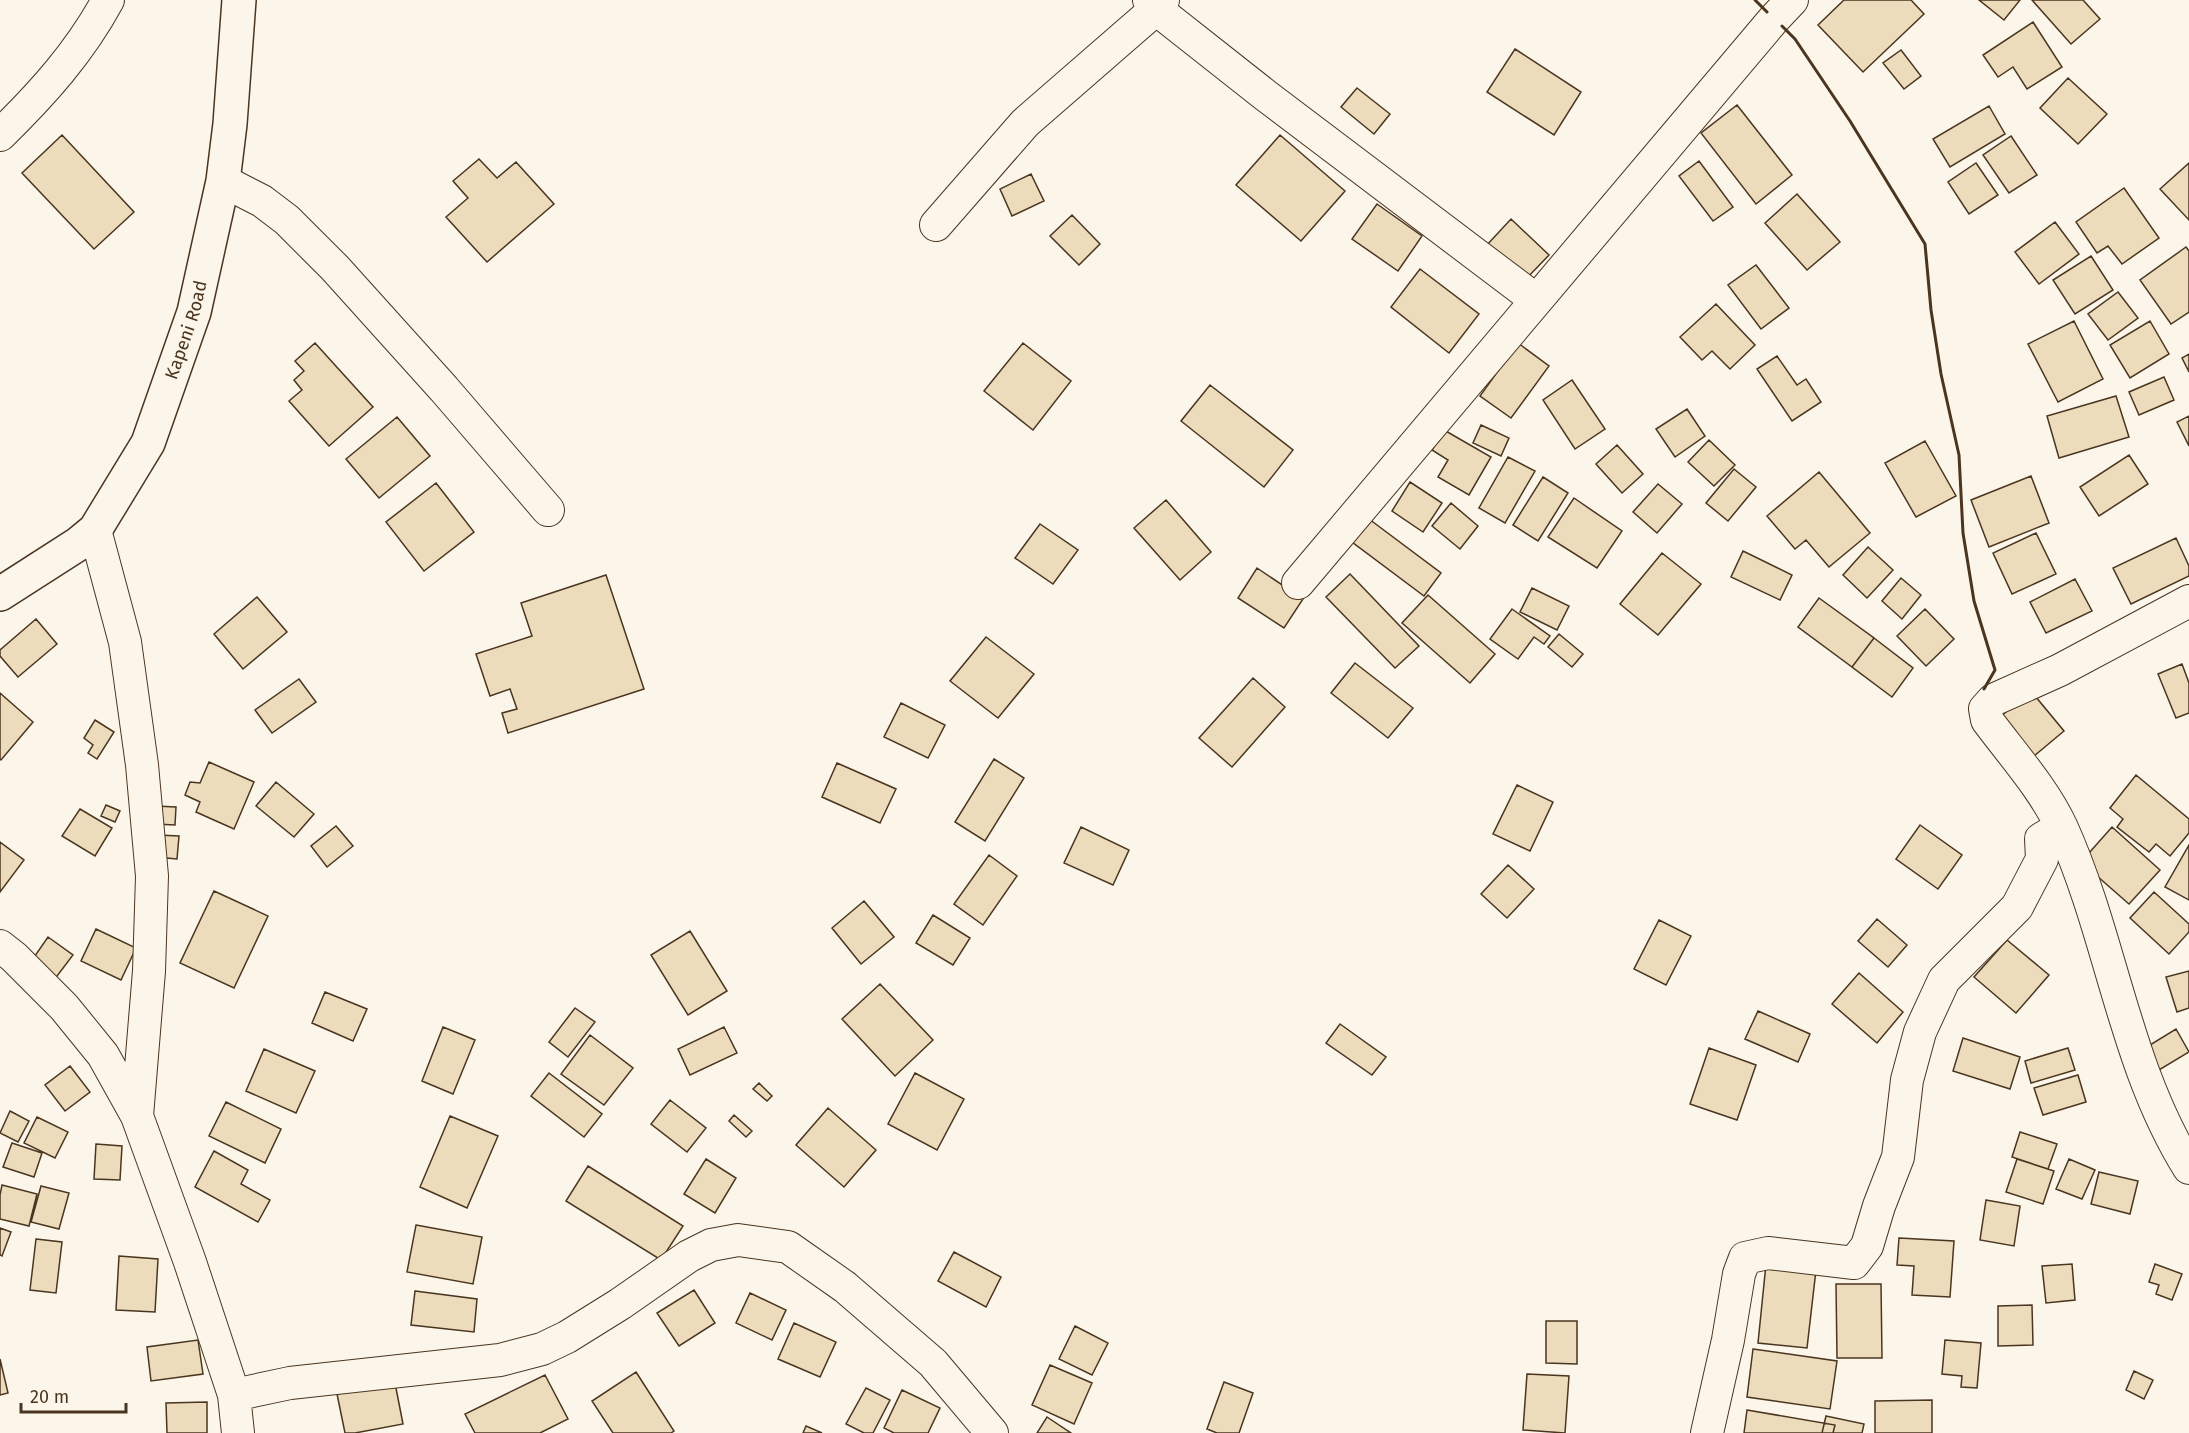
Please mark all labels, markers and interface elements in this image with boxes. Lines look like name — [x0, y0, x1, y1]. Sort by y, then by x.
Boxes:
street label: Kapeni Road — [160, 278, 212, 382]
scale bar — [21, 1376, 126, 1414]
text: 20 m — [30, 1386, 69, 1408]

